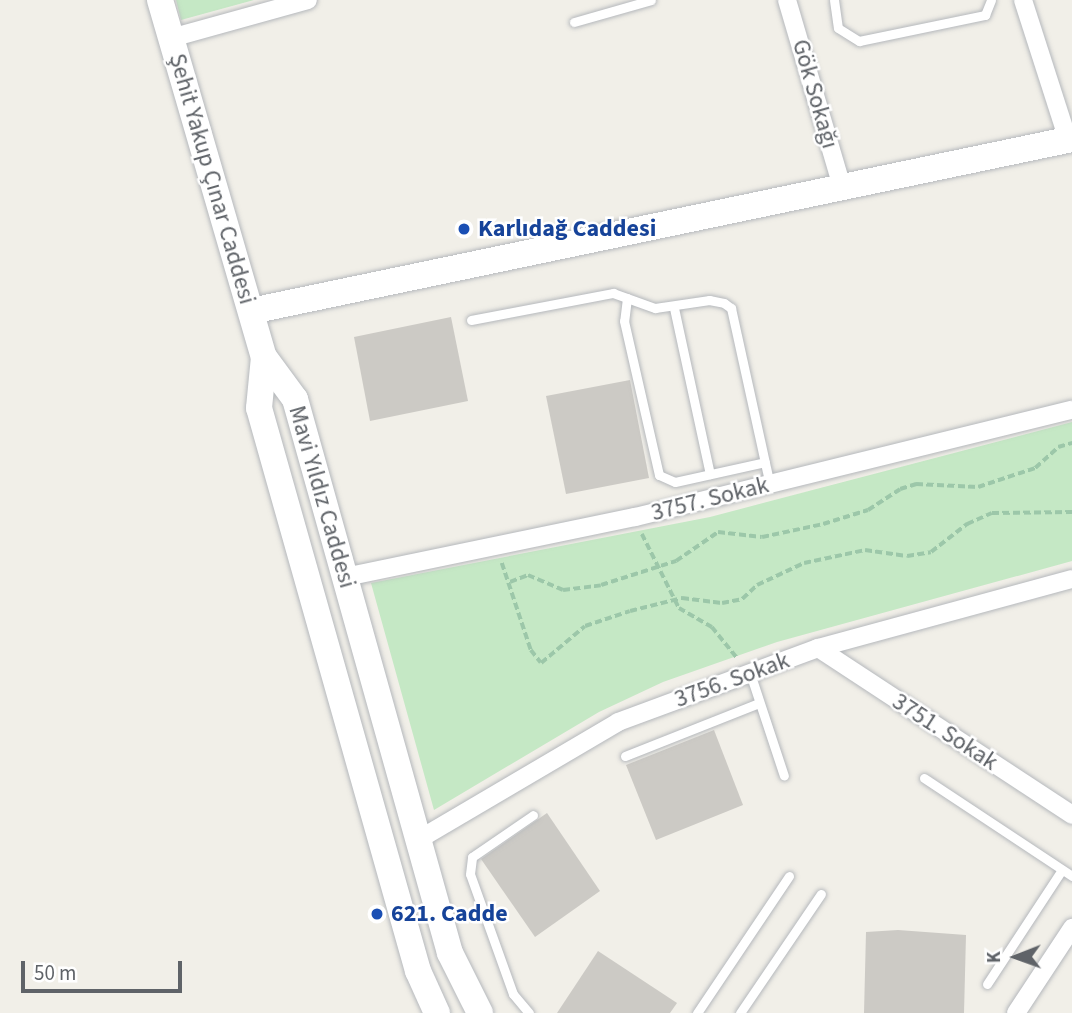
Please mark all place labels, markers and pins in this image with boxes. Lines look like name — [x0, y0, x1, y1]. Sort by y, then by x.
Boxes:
place label: Karlıdağ Caddesi — [478, 215, 656, 243]
marker: Karlıdağ Caddesi — [456, 221, 472, 237]
place label: 621. Cadde — [391, 900, 508, 928]
marker: 621. Cadde — [369, 906, 385, 922]

